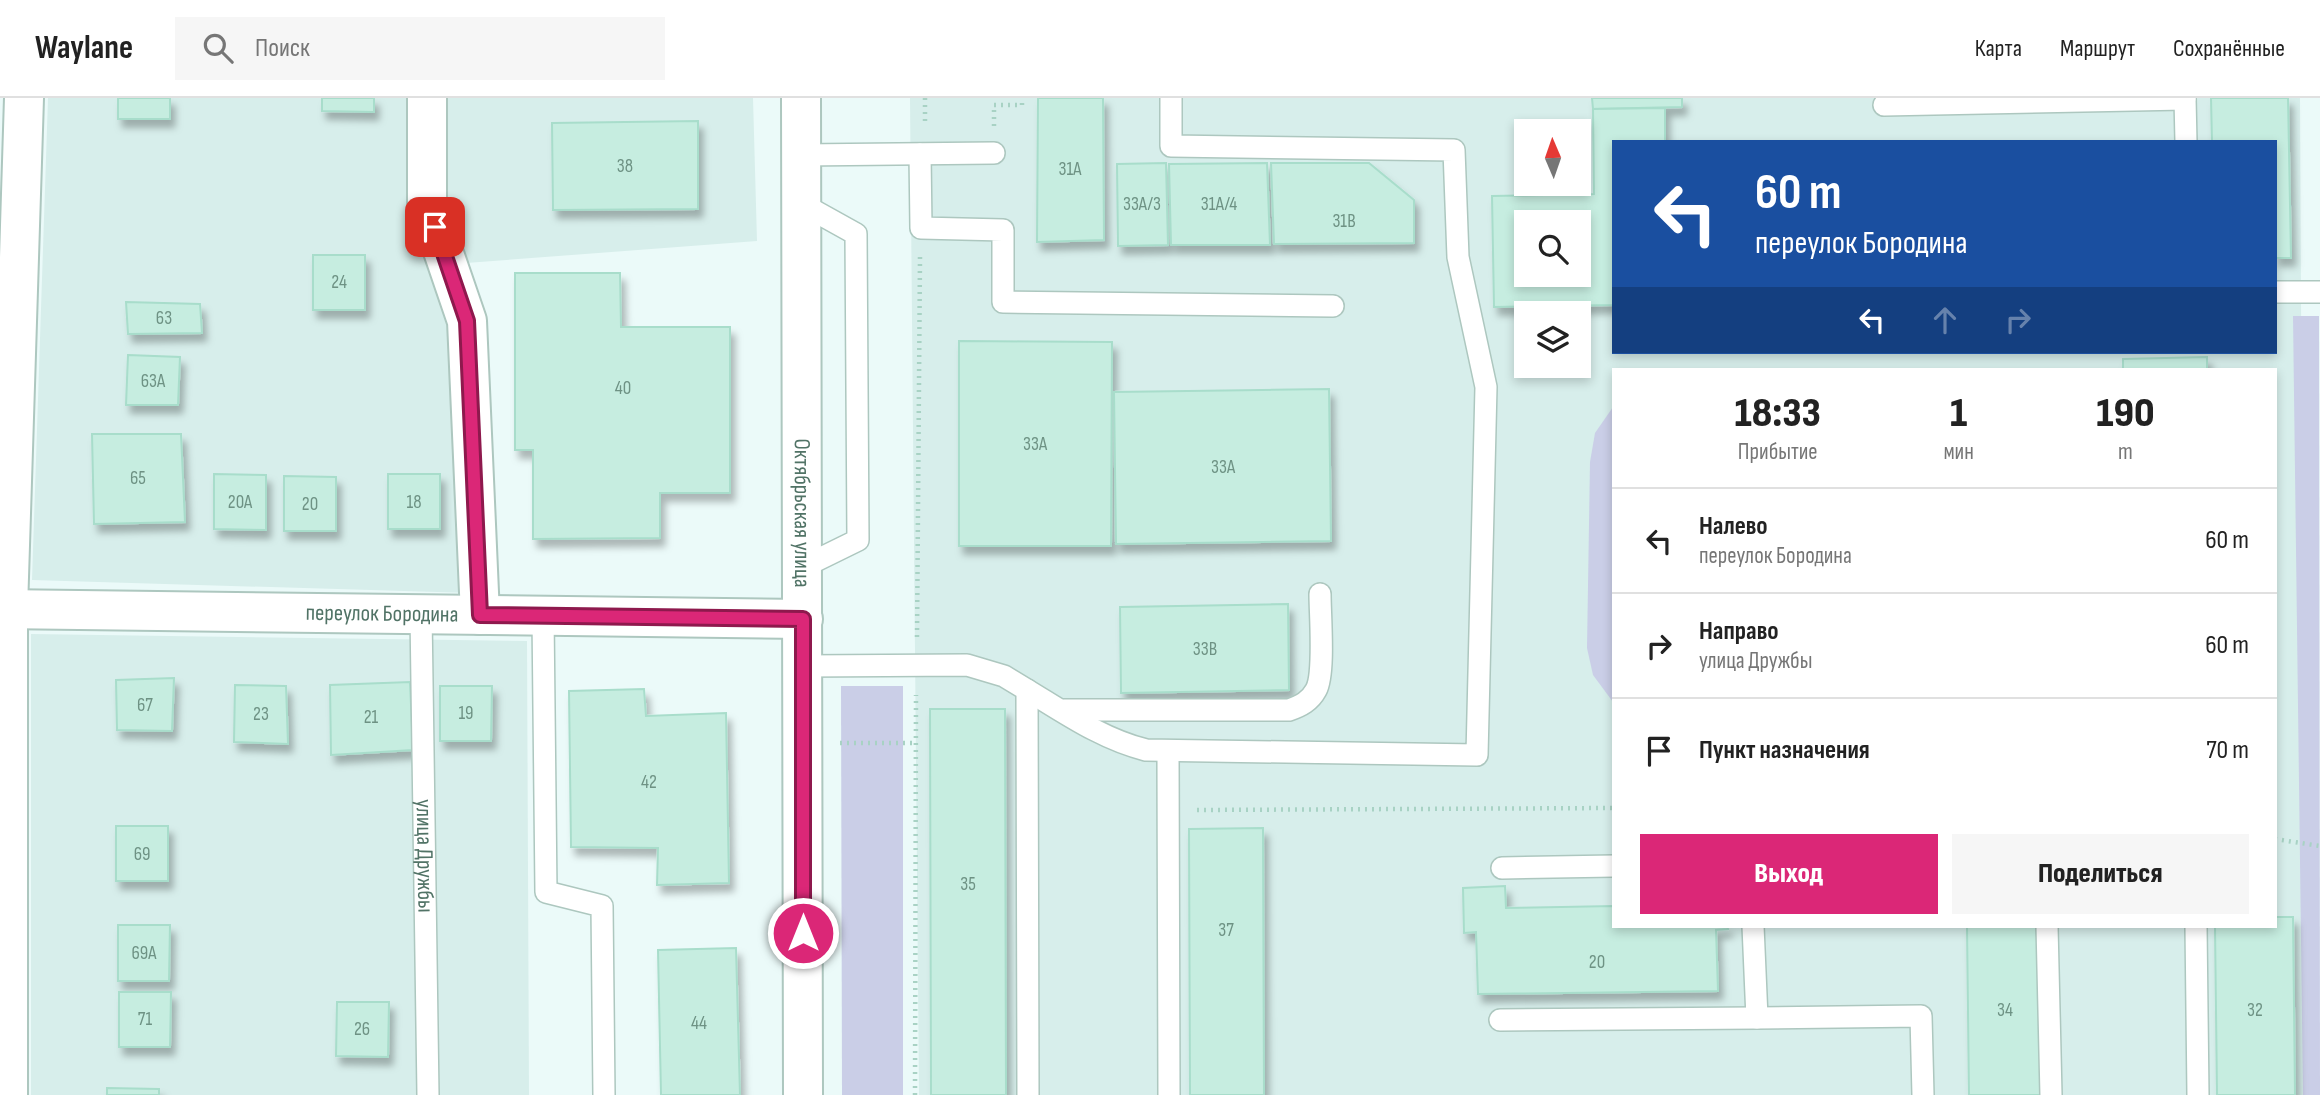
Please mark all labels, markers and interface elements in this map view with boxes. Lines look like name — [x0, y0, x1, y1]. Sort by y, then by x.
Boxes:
search box — [175, 17, 665, 80]
text: Waylane — [35, 28, 133, 68]
icon: search — [199, 29, 237, 67]
text: Поиск — [255, 33, 310, 64]
text: Карта — [1975, 34, 2022, 63]
text: Маршрут — [2060, 34, 2135, 63]
text: Сохранённые — [2173, 34, 2285, 63]
north arrow — [1514, 119, 1591, 196]
map controls — [1514, 119, 1591, 378]
house number: 38 — [617, 155, 633, 178]
house number: 31А — [1058, 158, 1082, 181]
text: 60 m — [1755, 164, 1842, 223]
icon: left — [1640, 168, 1731, 259]
house number: 33А/3 — [1123, 193, 1161, 216]
house number: 31А/4 — [1201, 193, 1237, 216]
pin — [405, 197, 465, 257]
icon: arrive — [416, 208, 454, 246]
house number: 31В — [1332, 210, 1356, 233]
button: search — [1514, 210, 1591, 287]
text: переулок Бородина — [1755, 224, 1968, 263]
house number: 24 — [331, 271, 347, 294]
button: layers — [1514, 301, 1591, 378]
icon: left — [1853, 301, 1891, 339]
icon: ahead — [1926, 301, 1964, 339]
icon: right — [1999, 301, 2037, 339]
house number: 63 — [156, 307, 172, 330]
house number: 63А — [141, 370, 166, 393]
house number: 40 — [615, 377, 631, 400]
text: 18:33 — [1734, 388, 1821, 439]
text: 1 — [1950, 388, 1967, 439]
text: 190 — [2096, 388, 2155, 439]
house number: 33А — [1023, 433, 1048, 456]
street label: Октябрьская улица — [788, 438, 816, 588]
text: Прибытие — [1738, 438, 1818, 466]
text: мин — [1943, 438, 1974, 466]
text: m — [2118, 438, 2133, 466]
house number: 33А — [1211, 456, 1236, 479]
house number: 65 — [130, 467, 146, 490]
house number: 20А — [228, 491, 253, 514]
house number: 18 — [407, 491, 421, 514]
house number: 20 — [302, 493, 318, 516]
text: Налево — [1699, 511, 1768, 542]
icon: left — [1640, 522, 1678, 560]
text: 60 m — [2205, 525, 2249, 556]
text: переулок Бородина — [1699, 542, 1852, 570]
street label: переулок Бородина — [305, 599, 459, 629]
text: Направо — [1699, 616, 1778, 647]
icon: right — [1640, 627, 1678, 665]
text: 60 m — [2205, 630, 2249, 661]
house number: 33В — [1193, 638, 1217, 661]
text: улица Дружбы — [1699, 647, 1812, 675]
house number: 67 — [137, 694, 153, 717]
house number: 19 — [458, 702, 474, 725]
house number: 23 — [253, 703, 269, 726]
house number: 21 — [364, 706, 379, 729]
icon: arrive — [1640, 732, 1678, 770]
text: Пункт назначения — [1699, 735, 1870, 766]
text: 70 m — [2206, 735, 2249, 766]
house number: 42 — [641, 771, 657, 794]
street label: улица Дружбы — [410, 799, 439, 913]
button: Выход — [1640, 834, 1938, 914]
button: Поделиться — [1952, 834, 2249, 914]
house number: 69 — [134, 843, 150, 866]
house number: 35 — [960, 873, 976, 896]
position arrow — [766, 896, 840, 970]
house number: 37 — [1218, 919, 1234, 942]
house number: 69А — [132, 942, 157, 965]
house number: 20 — [1589, 951, 1605, 974]
house number: 34 — [1997, 999, 2013, 1022]
house number: 32 — [2247, 999, 2263, 1022]
house number: 71 — [138, 1008, 153, 1031]
house number: 44 — [691, 1012, 707, 1035]
house number: 26 — [354, 1018, 370, 1041]

